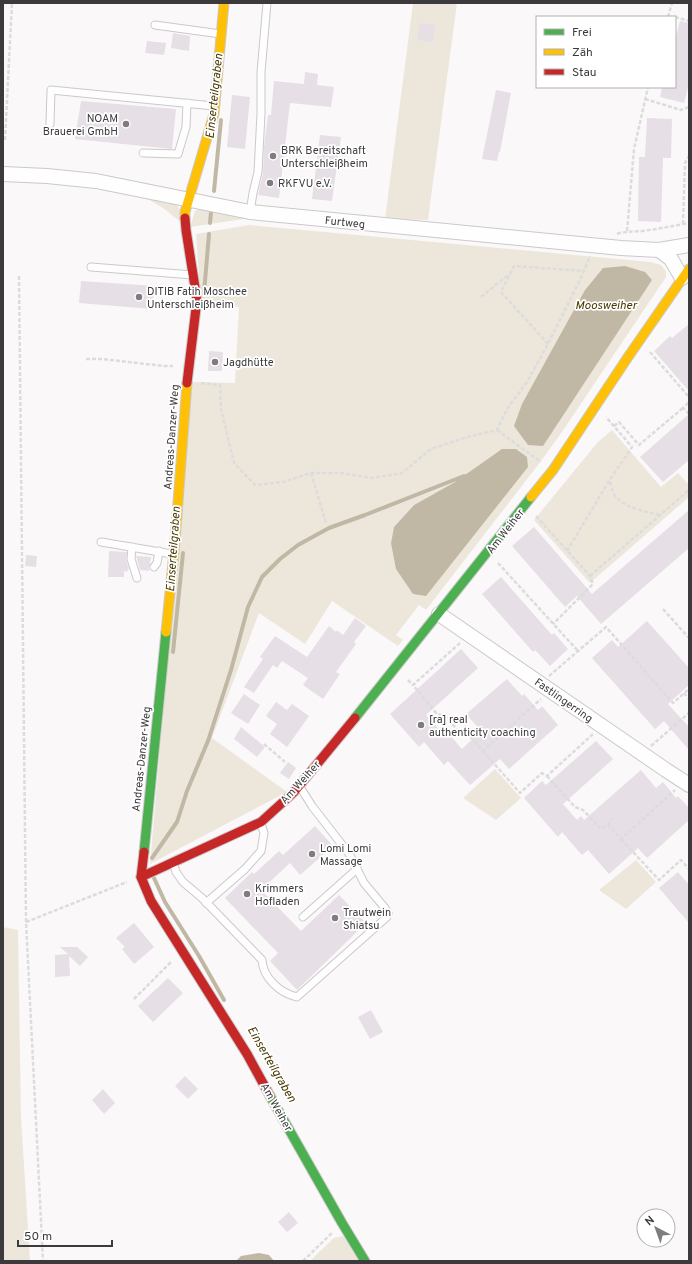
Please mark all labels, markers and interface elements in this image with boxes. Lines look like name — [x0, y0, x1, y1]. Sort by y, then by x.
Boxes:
legend — [536, 16, 676, 88]
text: Frei — [572, 25, 592, 41]
text: Zäh — [572, 45, 593, 61]
water label: Einserteilgraben — [203, 52, 227, 139]
text: Stau — [572, 65, 597, 81]
place label: NOAM Brauerei GmbH — [43, 112, 118, 139]
marker: NOAM Brauerei GmbH — [121, 119, 131, 129]
place label: BRK Bereitschaft Unterschleißheim — [281, 144, 368, 171]
marker: BRK Bereitschaft Unterschleißheim — [268, 151, 278, 161]
place label: RKFVU e.V. — [278, 177, 332, 191]
marker: RKFVU e.V. — [265, 178, 275, 188]
street label: Furtweg — [324, 214, 366, 232]
place label: DITIB Fatih Moschee Unterschleißheim — [147, 285, 247, 312]
marker: DITIB Fatih Moschee Unterschleißheim — [134, 292, 144, 302]
water label: Moosweiher — [575, 298, 638, 314]
place label: Jagdhütte — [223, 356, 274, 370]
marker: Jagdhütte — [210, 357, 220, 367]
street label: Andreas-Danzer-Weg — [161, 384, 183, 490]
water label: Einserteilgraben — [163, 505, 185, 592]
street label: Am Weiher — [484, 506, 528, 557]
street label: Fastlingerring — [532, 676, 595, 726]
street label: Andreas-Danzer-Weg — [130, 706, 154, 812]
place label: [ra] real authenticity coaching — [429, 713, 536, 740]
marker: [ra] real authenticity coaching — [416, 720, 426, 730]
street label: Am Weiher — [278, 758, 324, 807]
place label: Lomi Lomi Massage — [320, 842, 371, 869]
marker: Lomi Lomi Massage — [307, 849, 317, 859]
place label: Krimmers Hofladen — [255, 882, 304, 909]
marker: Krimmers Hofladen — [242, 889, 252, 899]
place label: Trautwein Shiatsu — [343, 906, 391, 933]
marker: Trautwein Shiatsu — [330, 913, 340, 923]
water label: Einserteilgraben — [243, 1023, 300, 1106]
street label: Am Weiher — [257, 1081, 296, 1135]
north arrow — [636, 1208, 676, 1248]
text: N — [643, 1213, 658, 1229]
scale bar — [18, 1222, 112, 1248]
text: 50 m — [24, 1229, 52, 1245]

